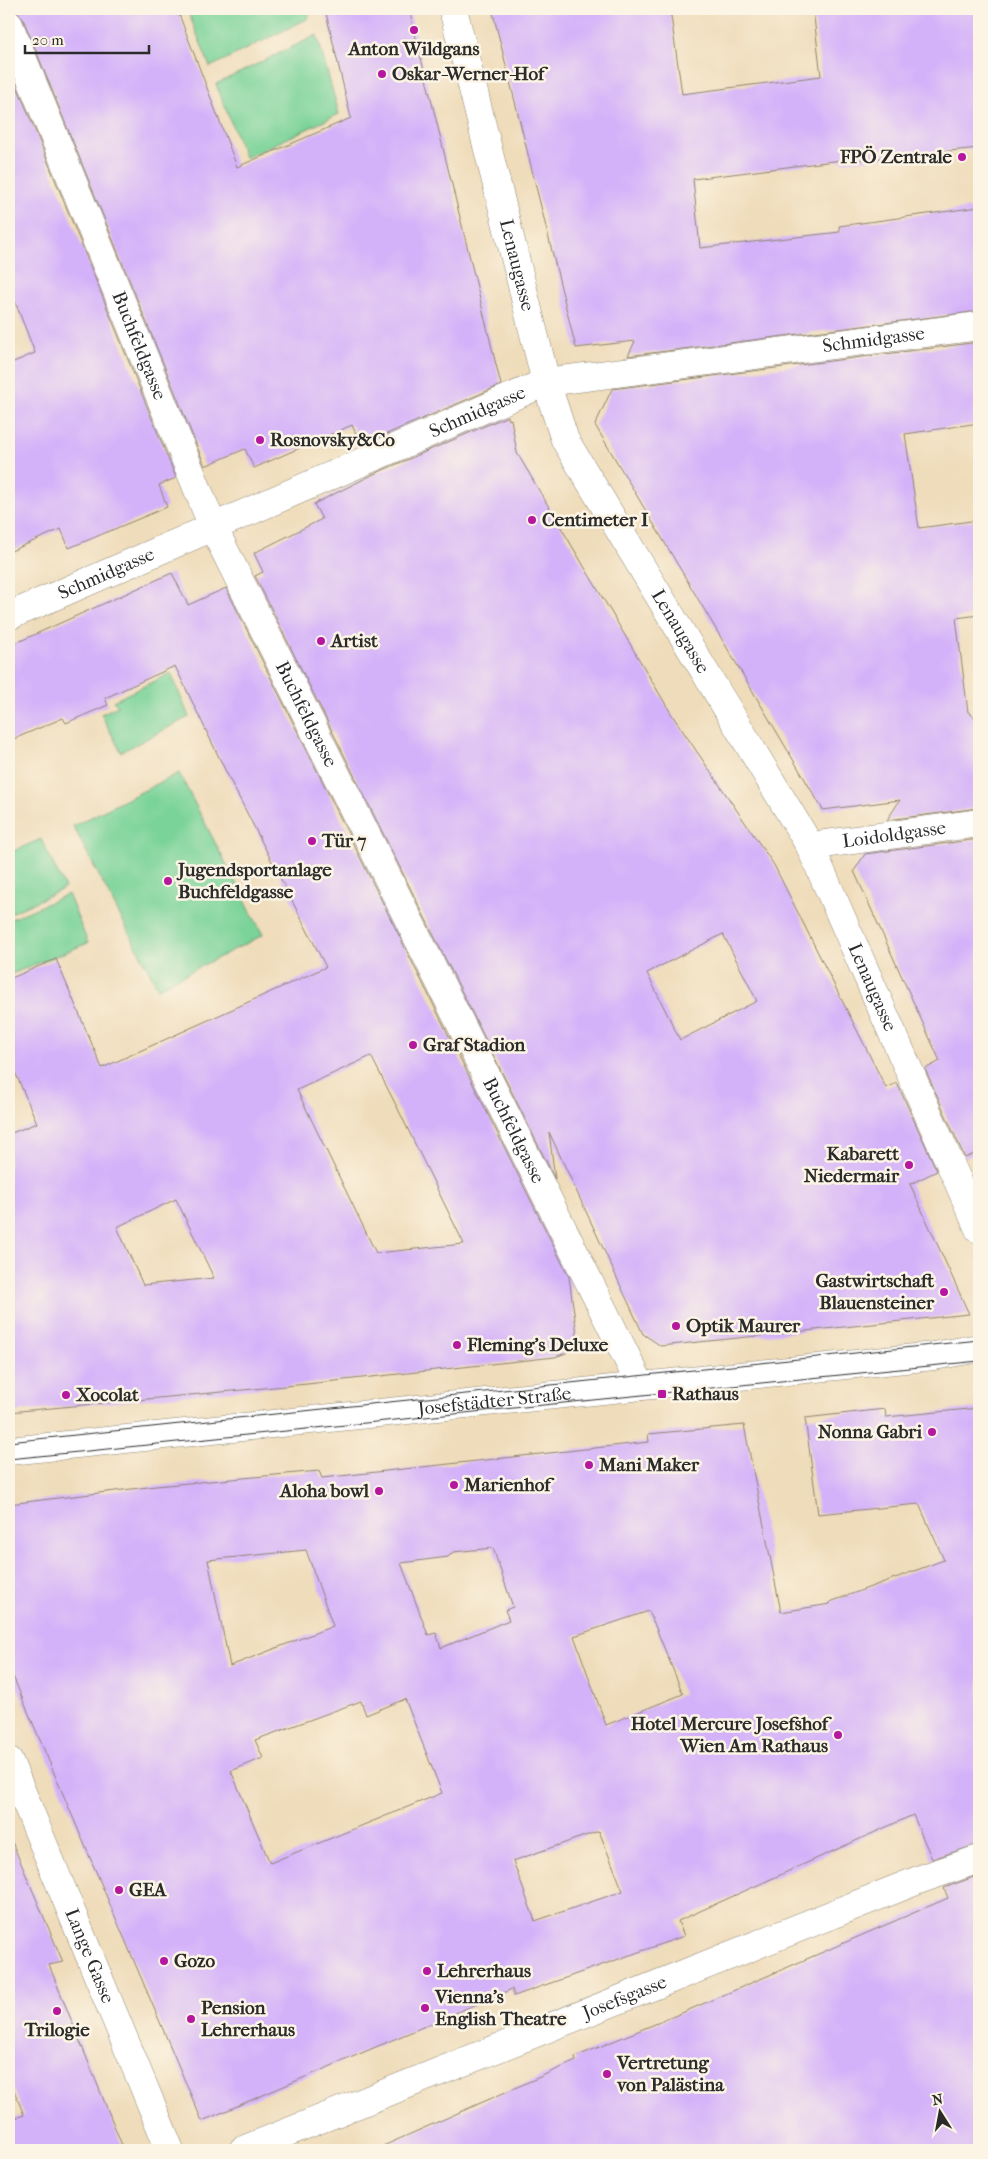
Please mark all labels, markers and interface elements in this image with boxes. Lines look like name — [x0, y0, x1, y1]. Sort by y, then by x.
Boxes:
scale bar — [25, 22, 149, 54]
marker: Anton Wildgans — [408, 24, 420, 36]
text: 20 m — [32, 31, 64, 49]
place label: Anton Wildgans — [347, 38, 480, 60]
place label: Oskar-Werner-Hof — [392, 63, 549, 85]
marker: Oskar-Werner-Hof — [376, 68, 388, 80]
place label: FPÖ Zentrale — [839, 145, 953, 168]
marker: FPÖ Zentrale — [956, 151, 968, 163]
street label: Lenaugasse — [495, 217, 539, 313]
street label: Buchfeldgasse — [107, 288, 171, 403]
street label: Schmidgasse — [821, 322, 926, 357]
street label: Schmidgasse — [426, 381, 529, 442]
place label: Rosnovsky&Co — [270, 429, 395, 451]
marker: Rosnovsky&Co — [254, 434, 266, 446]
place label: Centimeter I — [542, 509, 649, 531]
marker: Centimeter I — [526, 514, 538, 526]
street label: Schmidgasse — [55, 543, 158, 604]
street label: Lenaugasse — [647, 586, 714, 677]
place label: Artist — [330, 630, 378, 652]
marker: Artist — [315, 635, 327, 647]
street label: Buchfeldgasse — [271, 658, 342, 771]
street label: Loidoldgasse — [841, 817, 947, 852]
place label: Tür 7 — [321, 830, 366, 852]
marker: Tür 7 — [306, 835, 318, 847]
place label: Jugendsportanlage Buchfeldgasse — [176, 859, 332, 903]
marker: Jugendsportanlage Buchfeldgasse — [162, 875, 174, 887]
street label: Lenaugasse — [843, 940, 901, 1035]
place label: Graf Stadion — [423, 1034, 526, 1056]
marker: Graf Stadion — [407, 1039, 419, 1051]
street label: Buchfeldgasse — [478, 1074, 549, 1187]
place label: Kabarett Niedermair — [804, 1143, 900, 1187]
marker: Kabarett Niedermair — [903, 1159, 915, 1171]
place label: Gastwirtschaft Blauensteiner — [815, 1270, 935, 1314]
marker: Gastwirtschaft Blauensteiner — [938, 1286, 950, 1298]
place label: Optik Maurer — [686, 1315, 801, 1337]
marker: Optik Maurer — [670, 1320, 682, 1332]
place label: Fleming's Deluxe — [466, 1334, 609, 1356]
marker: Fleming's Deluxe — [451, 1339, 463, 1351]
street label: Josefstädter Straße — [415, 1382, 572, 1420]
place label: Rathaus — [672, 1383, 739, 1405]
place label: Xocolat — [75, 1384, 139, 1406]
marker: Rathaus — [656, 1388, 668, 1400]
marker: Xocolat — [60, 1389, 72, 1401]
place label: Nonna Gabri — [818, 1421, 922, 1443]
marker: Nonna Gabri — [926, 1426, 938, 1438]
place label: Mani Maker — [598, 1454, 700, 1476]
marker: Mani Maker — [583, 1459, 595, 1471]
place label: Marienhof — [463, 1474, 555, 1496]
marker: Marienhof — [448, 1479, 460, 1491]
place label: Aloha bowl — [279, 1480, 370, 1502]
marker: Aloha bowl — [373, 1485, 385, 1497]
place label: Hotel Mercure Josefshof Wien Am Rathaus — [631, 1713, 833, 1757]
marker: Hotel Mercure Josefshof Wien Am Rathaus — [832, 1729, 844, 1741]
place label: GEA — [129, 1879, 167, 1901]
marker: GEA — [113, 1884, 125, 1896]
street label: Lange Gasse — [60, 1905, 119, 2007]
place label: Gozo — [174, 1950, 215, 1972]
marker: Gozo — [158, 1955, 170, 1967]
place label: Lehrerhaus — [437, 1960, 531, 1982]
marker: Lehrerhaus — [421, 1965, 433, 1977]
street label: Josefsgasse — [578, 1971, 670, 2025]
place label: Vienna's English Theatre — [434, 1986, 567, 2030]
place label: Pension Lehrerhaus — [201, 1997, 295, 2041]
marker: Vienna's English Theatre — [419, 2002, 431, 2014]
marker: Trilogie — [51, 2005, 63, 2017]
marker: Pension Lehrerhaus — [185, 2013, 197, 2025]
place label: Trilogie — [23, 2019, 90, 2041]
place label: Vertretung von Palästina — [616, 2052, 725, 2096]
marker: Vertretung von Palästina — [601, 2068, 613, 2080]
north arrow — [916, 2086, 966, 2136]
text: N — [931, 2090, 945, 2109]

